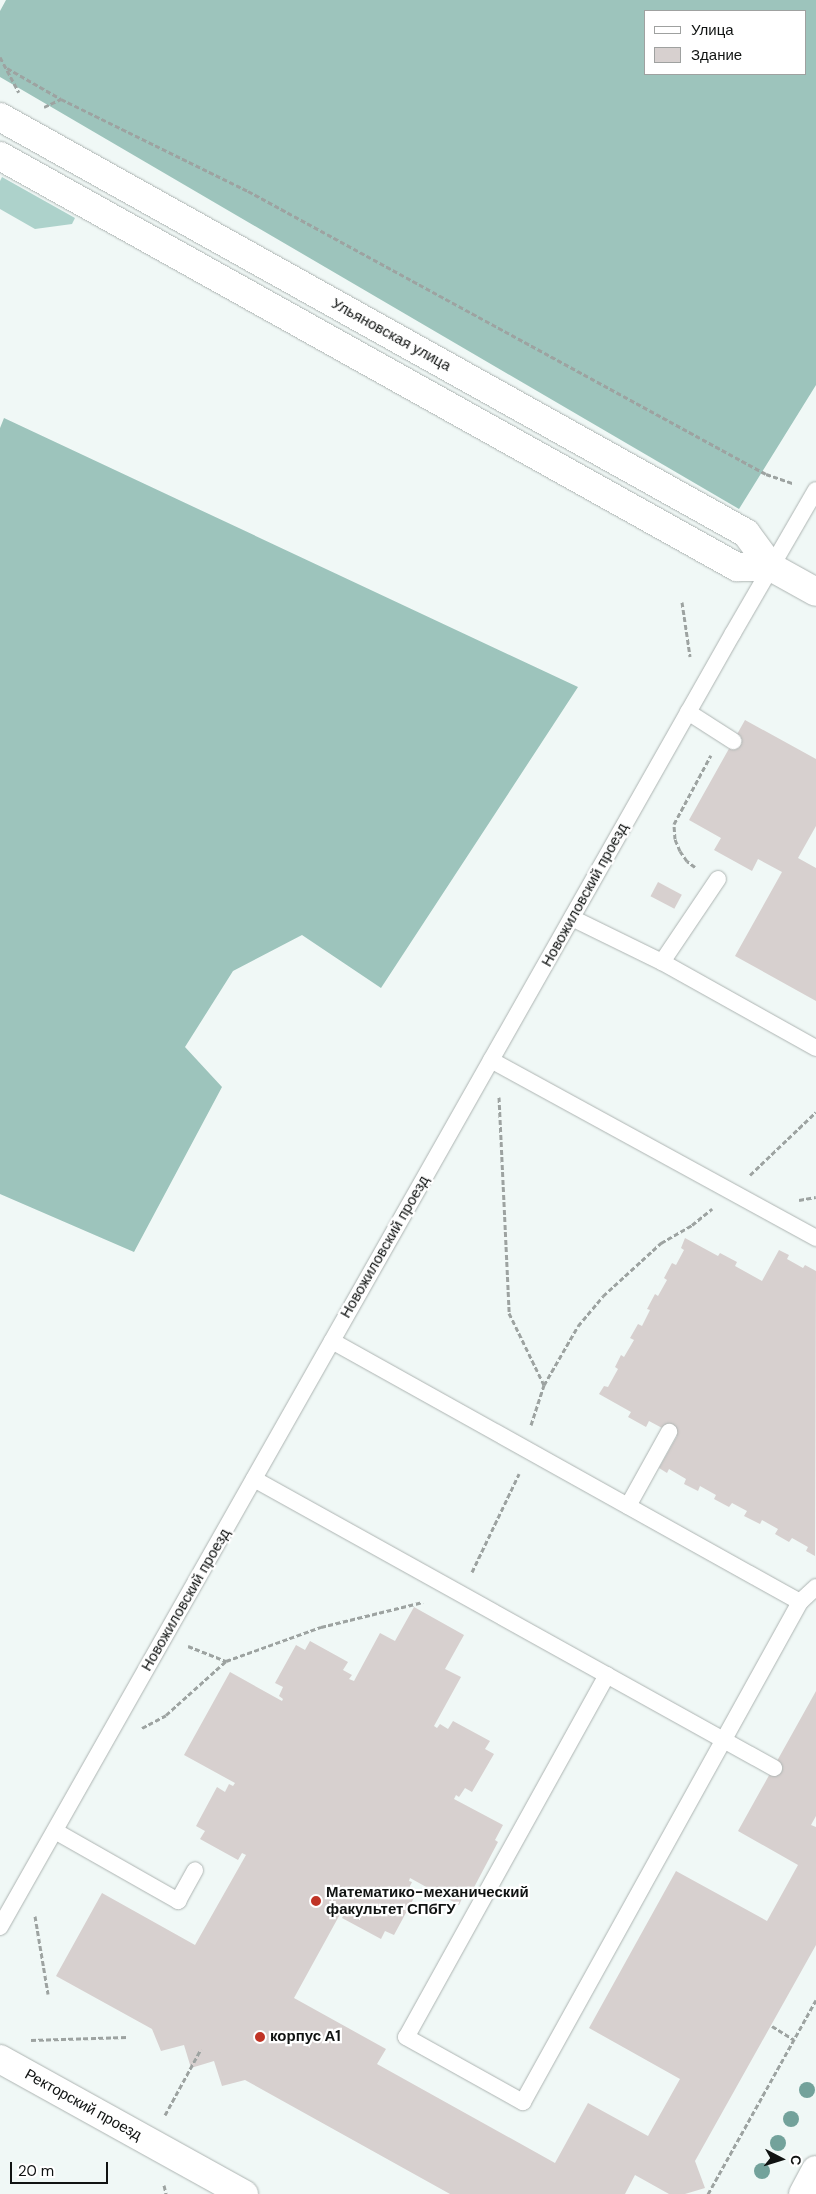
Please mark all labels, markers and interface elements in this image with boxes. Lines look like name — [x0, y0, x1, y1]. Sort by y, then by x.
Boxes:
legend — [644, 10, 806, 75]
text: Улица — [691, 20, 734, 40]
text: Здание — [691, 45, 742, 65]
street label: Ульяновская улица — [328, 295, 454, 375]
street label: Новожиловский проезд — [538, 820, 632, 970]
street label: Новожиловский проезд — [337, 1173, 433, 1321]
street label: Новожиловский проезд — [138, 1526, 234, 1674]
place label: Математико-механический факультет СПбГУ — [326, 1883, 529, 1918]
marker: Математико-механический факультет СПбГУ — [310, 1895, 322, 1907]
place label: корпус А1 — [270, 2028, 341, 2046]
marker: корпус А1 — [254, 2031, 266, 2043]
street label: Ректорский проезд — [21, 2065, 145, 2145]
north arrow — [756, 2134, 806, 2184]
scale bar — [12, 2152, 110, 2184]
text: С — [787, 2154, 805, 2166]
text: 20 m — [18, 2161, 54, 2181]

